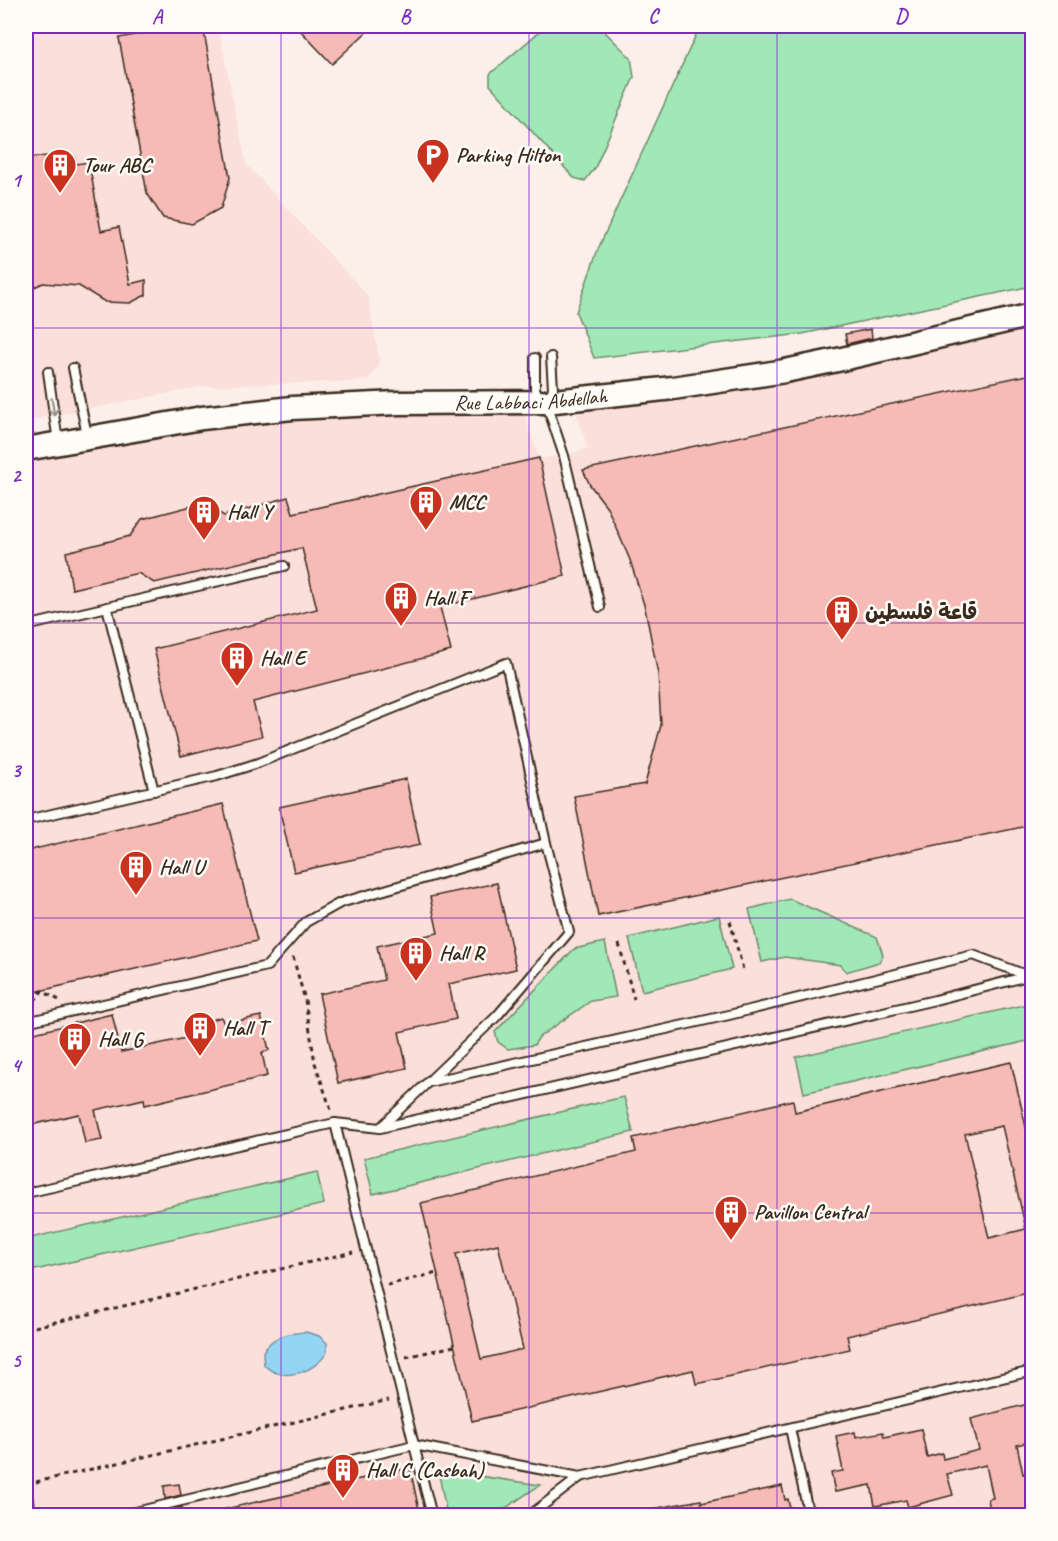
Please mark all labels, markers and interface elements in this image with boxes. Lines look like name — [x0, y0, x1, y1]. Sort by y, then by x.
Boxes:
text: A — [152, 4, 164, 29]
text: B — [400, 4, 412, 29]
text: C — [648, 4, 660, 29]
text: D — [895, 4, 909, 29]
parking icon: Parking Hilton — [415, 137, 451, 184]
place label: Parking Hilton — [456, 142, 562, 168]
building icon: Tour ABC — [42, 147, 78, 194]
place label: Tour ABC — [83, 152, 153, 178]
text: 1 — [12, 168, 23, 193]
street label: Rue Labbaci Abdellah — [454, 382, 610, 416]
one-way arrow — [47, 397, 58, 416]
text: 2 — [12, 463, 23, 488]
building icon: MCC — [408, 484, 444, 531]
place label: MCC — [449, 489, 488, 515]
building icon: Hall Y — [186, 494, 222, 541]
place label: Hall Y — [227, 499, 276, 525]
building icon: Hall F — [383, 580, 419, 627]
place label: Hall F — [424, 585, 473, 611]
building icon: قاعة فلسطين — [824, 594, 860, 641]
place label: قاعة فلسطين — [865, 599, 977, 625]
building icon: Hall E — [219, 640, 255, 687]
place label: Hall E — [260, 645, 308, 671]
text: 3 — [12, 758, 23, 783]
building icon: Hall U — [118, 849, 154, 896]
place label: Hall U — [159, 854, 208, 880]
building icon: Hall R — [398, 935, 434, 982]
place label: Hall R — [439, 940, 486, 966]
building icon: Hall T — [182, 1010, 218, 1057]
place label: Hall T — [223, 1015, 272, 1041]
building icon: Hall G — [57, 1021, 93, 1068]
place label: Hall G — [98, 1026, 145, 1052]
text: 4 — [12, 1053, 24, 1078]
building icon: Pavillon Central — [713, 1194, 749, 1241]
place label: Pavillon Central — [754, 1199, 871, 1225]
text: 5 — [12, 1348, 23, 1373]
building icon: Hall C (Casbah) — [325, 1452, 361, 1499]
place label: Hall C (Casbah) — [366, 1457, 486, 1483]

